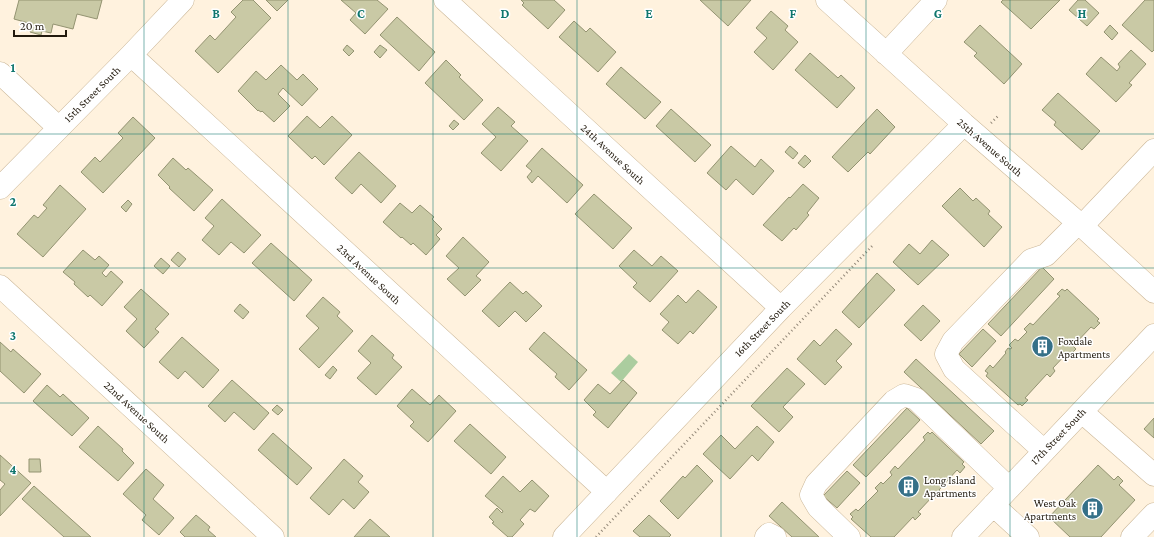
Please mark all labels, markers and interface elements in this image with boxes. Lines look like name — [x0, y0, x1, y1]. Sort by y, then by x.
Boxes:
text: B — [212, 6, 220, 21]
text: C — [357, 6, 365, 21]
text: D — [501, 6, 510, 21]
text: E — [645, 6, 653, 21]
text: F — [790, 6, 797, 21]
text: G — [934, 6, 942, 21]
text: H — [1078, 6, 1087, 21]
scale bar — [14, 12, 66, 38]
text: 20 m — [20, 19, 45, 33]
text: 1 — [11, 60, 16, 75]
street label: 15th Street South — [62, 63, 123, 124]
street label: 25th Avenue South — [955, 115, 1025, 179]
street label: 24th Avenue South — [579, 121, 647, 187]
text: 2 — [10, 194, 17, 209]
street label: 23rd Avenue South — [335, 242, 403, 307]
street label: 16th Street South — [732, 297, 792, 359]
text: 3 — [10, 328, 16, 343]
building icon: Foxdale Apartments — [1029, 334, 1055, 360]
place label: Foxdale Apartments — [1058, 335, 1110, 361]
street label: 22nd Avenue South — [102, 379, 172, 445]
street label: 17th Street South — [1028, 405, 1088, 467]
text: 4 — [9, 462, 17, 477]
building icon: Long Island Apartments — [896, 473, 922, 499]
place label: Long Island Apartments — [924, 474, 976, 500]
building icon: West Oak Apartments — [1079, 496, 1105, 522]
place label: West Oak Apartments — [1024, 497, 1077, 523]

